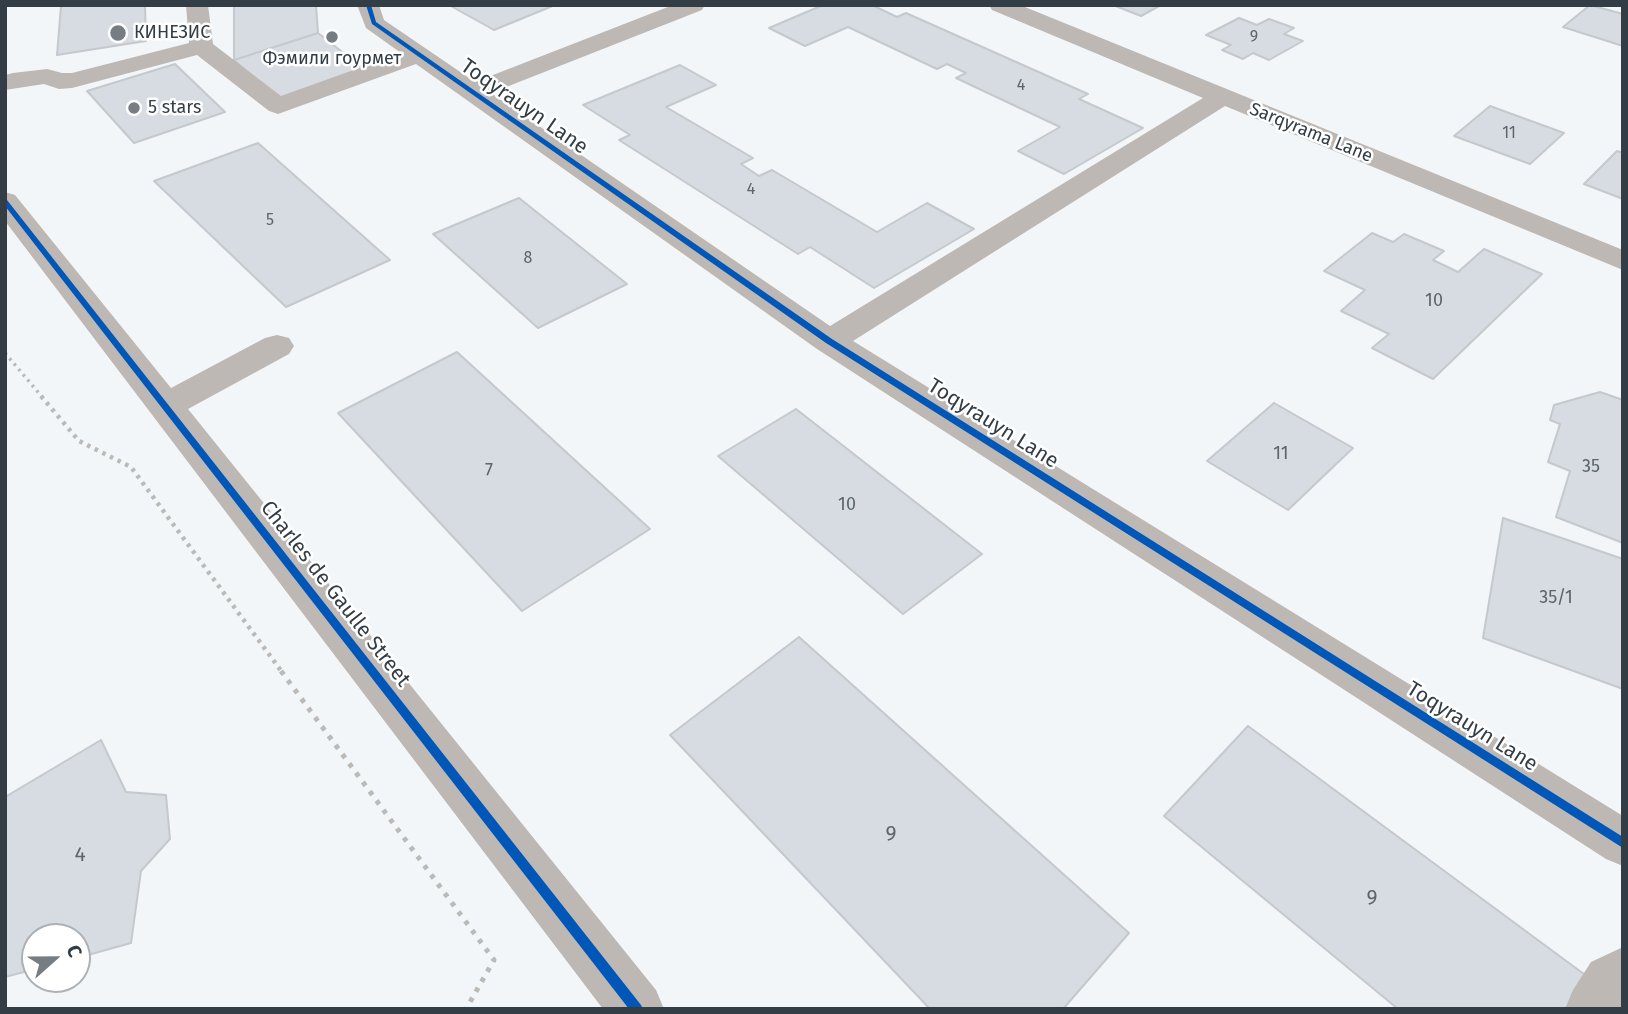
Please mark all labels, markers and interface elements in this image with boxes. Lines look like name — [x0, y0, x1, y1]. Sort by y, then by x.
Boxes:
place label: КИНЕЗИС — [134, 22, 210, 44]
marker: КИНЕЗИС — [108, 23, 128, 43]
house number: 9 — [1250, 28, 1258, 48]
marker: Фэмили гоурмет — [324, 29, 340, 45]
place label: Фэмили гоурмет — [263, 48, 401, 70]
street label: Toqyrauyn Lane — [456, 54, 592, 160]
house number: 4 — [1017, 76, 1025, 96]
place label: 5 stars — [148, 97, 201, 119]
street label: Sarqyrama Lane — [1246, 99, 1376, 167]
marker: 5 stars — [126, 100, 142, 116]
house number: 11 — [1502, 124, 1516, 144]
house number: 4 — [747, 180, 755, 200]
house number: 5 — [266, 211, 274, 231]
house number: 8 — [524, 249, 532, 269]
house number: 10 — [1425, 290, 1443, 312]
street label: Toqyrauyn Lane — [923, 374, 1063, 474]
house number: 11 — [1273, 443, 1289, 465]
house number: 35 — [1582, 456, 1600, 478]
house number: 7 — [485, 460, 493, 482]
house number: 10 — [838, 494, 856, 516]
street label: Charles de Gaulle Street — [255, 496, 415, 692]
house number: 35/1 — [1539, 587, 1573, 609]
street label: Toqyrauyn Lane — [1402, 677, 1542, 777]
house number: 9 — [885, 821, 897, 847]
house number: 4 — [74, 842, 86, 868]
house number: 9 — [1366, 885, 1378, 911]
north arrow — [21, 923, 91, 993]
text: С — [62, 942, 87, 960]

